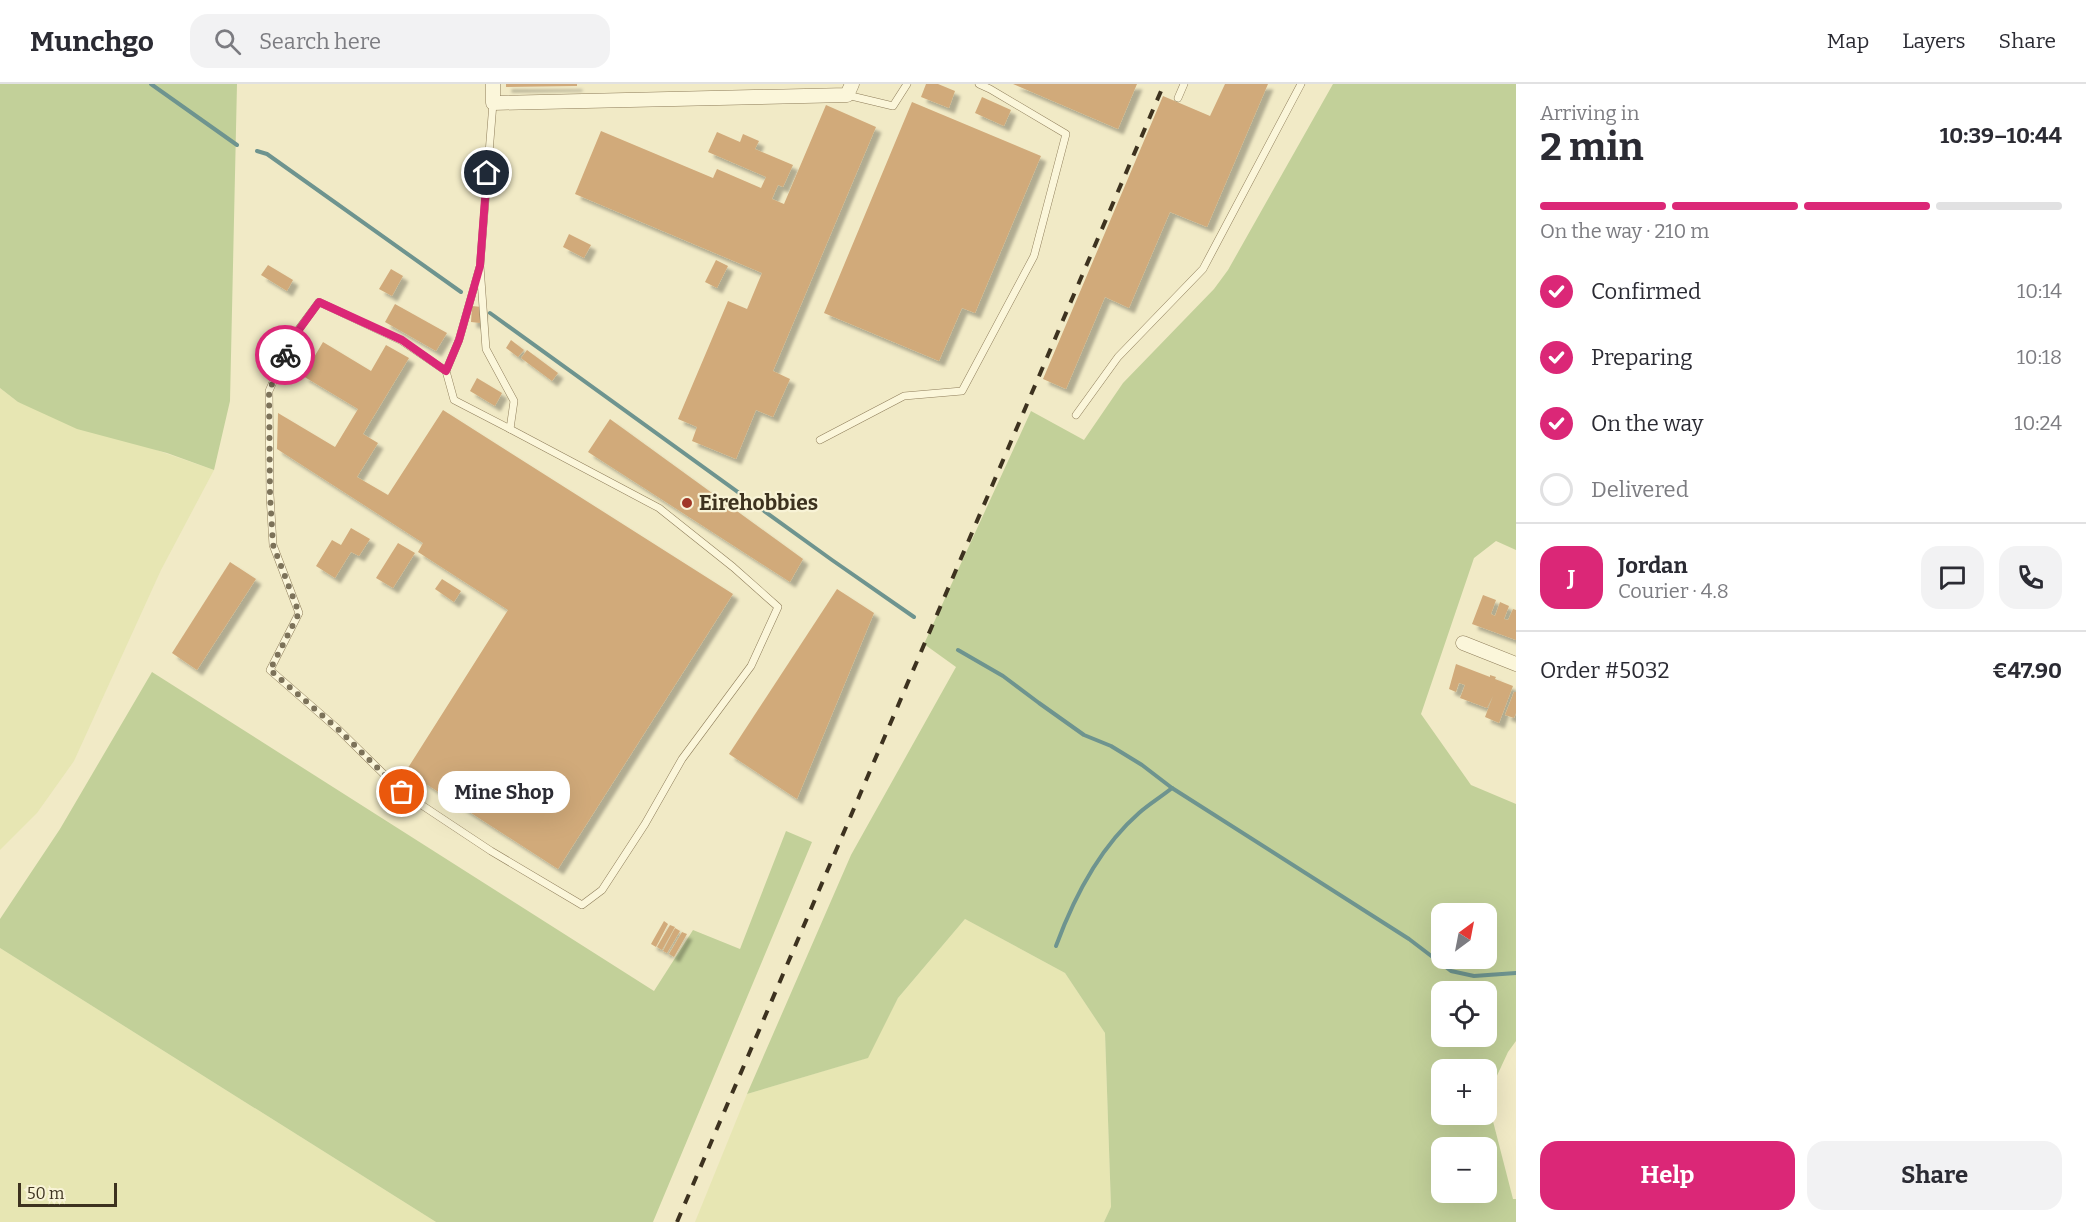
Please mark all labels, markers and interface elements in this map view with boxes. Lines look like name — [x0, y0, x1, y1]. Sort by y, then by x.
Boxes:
search box — [190, 14, 610, 68]
text: Munchgo — [30, 25, 154, 58]
icon: search — [211, 25, 244, 58]
text: Search here — [259, 28, 381, 55]
text: Map — [1827, 28, 1869, 54]
text: Layers — [1902, 28, 1966, 54]
text: Share — [1999, 28, 2056, 54]
text: Arriving in — [1540, 101, 1639, 125]
text: 10:39–10:44 — [1940, 122, 2062, 149]
text: 2 min — [1540, 124, 1644, 170]
pin — [461, 147, 512, 198]
icon: home — [470, 156, 503, 189]
text: On the way · 210 m — [1540, 219, 1709, 243]
icon: check — [1540, 275, 1573, 308]
text: Confirmed — [1591, 278, 1701, 305]
text: 10:14 — [2017, 279, 2062, 303]
courier — [255, 325, 315, 385]
icon: bike — [269, 339, 302, 372]
icon: check — [1540, 341, 1573, 374]
text: Preparing — [1591, 344, 1693, 371]
text: 10:18 — [2017, 345, 2062, 369]
icon: check — [1540, 407, 1573, 440]
text: On the way — [1591, 410, 1703, 437]
text: 10:24 — [2014, 411, 2062, 435]
text: Delivered — [1591, 476, 1689, 503]
place label: Eirehobbies — [699, 490, 818, 516]
marker: Eirehobbies — [680, 496, 694, 510]
button: chat — [1921, 546, 1984, 609]
button: phone — [1999, 546, 2062, 609]
text: Jordan — [1618, 552, 1688, 579]
text: J — [1568, 564, 1575, 591]
text: Courier · 4.8 — [1618, 579, 1729, 603]
text: Order #5032 — [1540, 657, 1670, 684]
text: €47.90 — [1992, 657, 2062, 684]
pin — [376, 766, 427, 817]
callout: Mine Shop — [438, 771, 570, 813]
icon: bag — [385, 775, 418, 808]
text: Mine Shop — [454, 780, 554, 804]
north arrow — [1431, 903, 1497, 969]
map controls — [1431, 903, 1497, 1203]
button: locate — [1431, 981, 1497, 1047]
button: + — [1431, 1059, 1497, 1125]
button: − — [1431, 1137, 1497, 1203]
button: Help — [1540, 1141, 1795, 1210]
button: Share — [1807, 1141, 2062, 1210]
scale bar — [18, 1180, 117, 1208]
text: 50 m — [27, 1184, 64, 1203]

